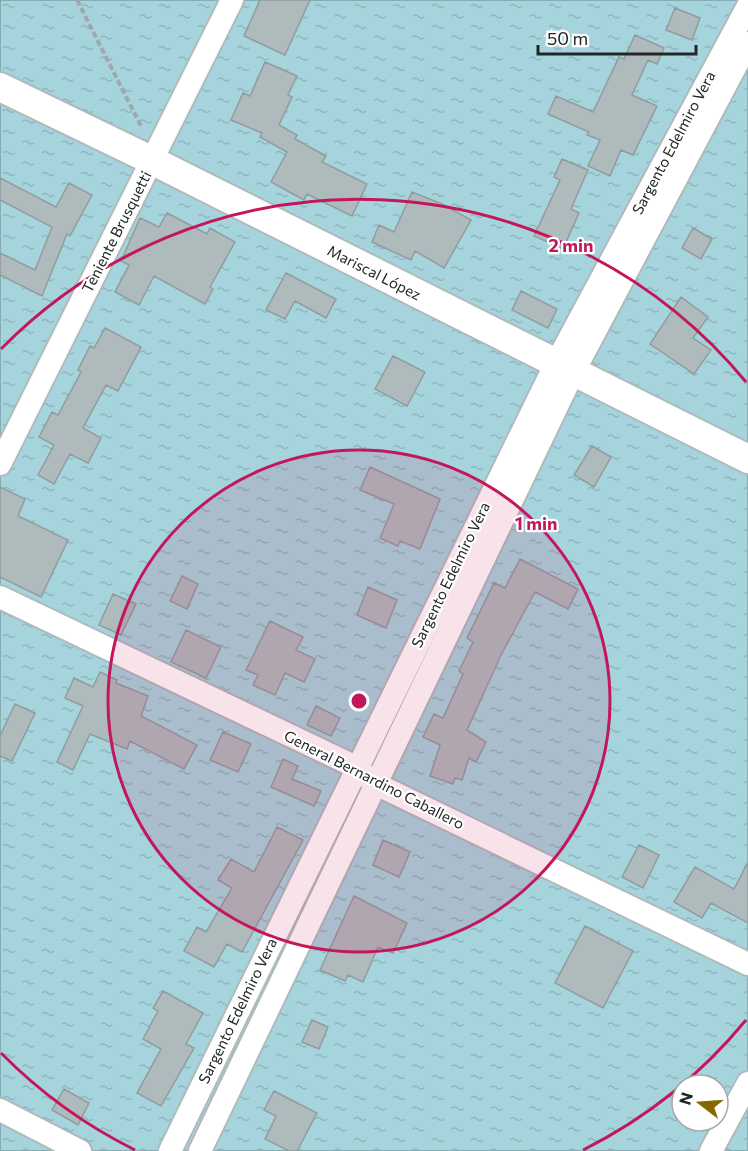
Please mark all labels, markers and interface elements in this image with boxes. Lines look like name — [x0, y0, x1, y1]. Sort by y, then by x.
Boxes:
scale bar — [538, 18, 696, 56]
text: 50 m — [547, 27, 588, 49]
street label: Sargento Edelmiro Vera — [628, 68, 719, 217]
street label: Teniente Brusquetti — [78, 168, 155, 295]
text: 2 min — [549, 234, 593, 256]
street label: Mariscal López — [325, 241, 424, 303]
street label: Sargento Edelmiro Vera — [407, 499, 493, 650]
text: 1 min — [515, 512, 557, 534]
centre of rings — [349, 691, 369, 711]
street label: General Bernardino Caballero — [281, 726, 467, 832]
street label: Sargento Edelmiro Vera — [194, 935, 280, 1086]
north arrow — [670, 1073, 730, 1133]
text: N — [674, 1090, 696, 1107]

